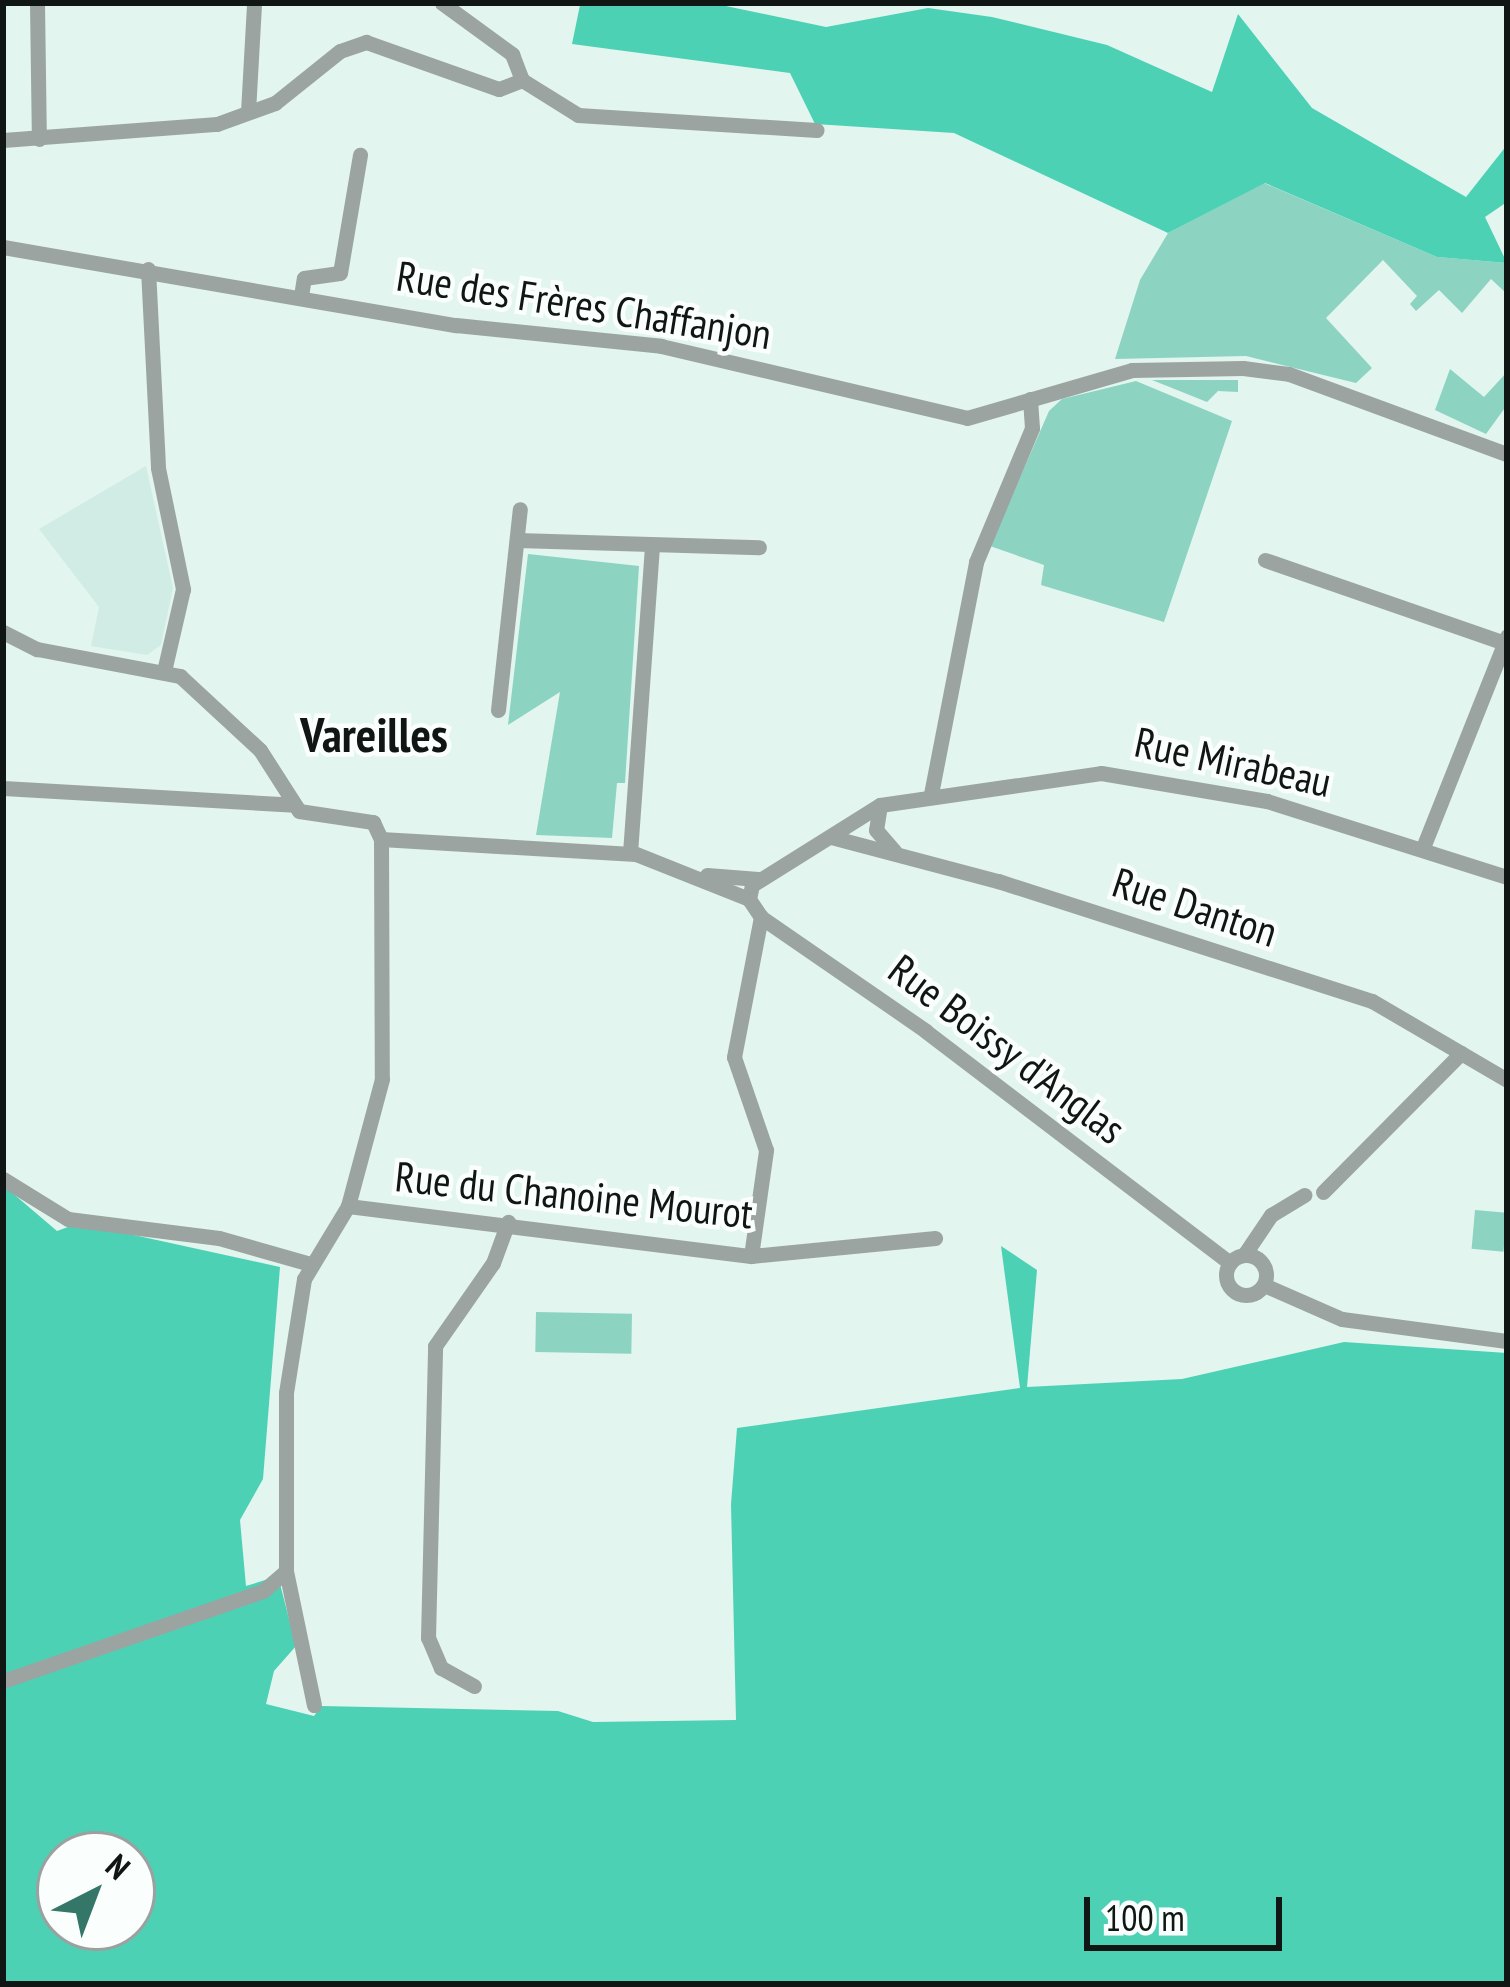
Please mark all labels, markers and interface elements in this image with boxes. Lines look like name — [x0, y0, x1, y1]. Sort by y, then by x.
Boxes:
street label: Rue des Frères Chaffanjon — [393, 251, 775, 359]
district label: Vareilles — [300, 706, 448, 764]
street label: Rue Mirabeau — [1130, 717, 1336, 807]
street label: Rue Danton — [1107, 857, 1283, 957]
street label: Rue Boissy d'Anglas — [879, 944, 1135, 1154]
street label: Rue du Chanoine Mourot — [393, 1151, 755, 1239]
north arrow — [36, 1831, 156, 1951]
text: N — [97, 1844, 139, 1888]
scale bar — [1090, 1873, 1288, 1947]
text: 100 m — [1105, 1894, 1185, 1941]

